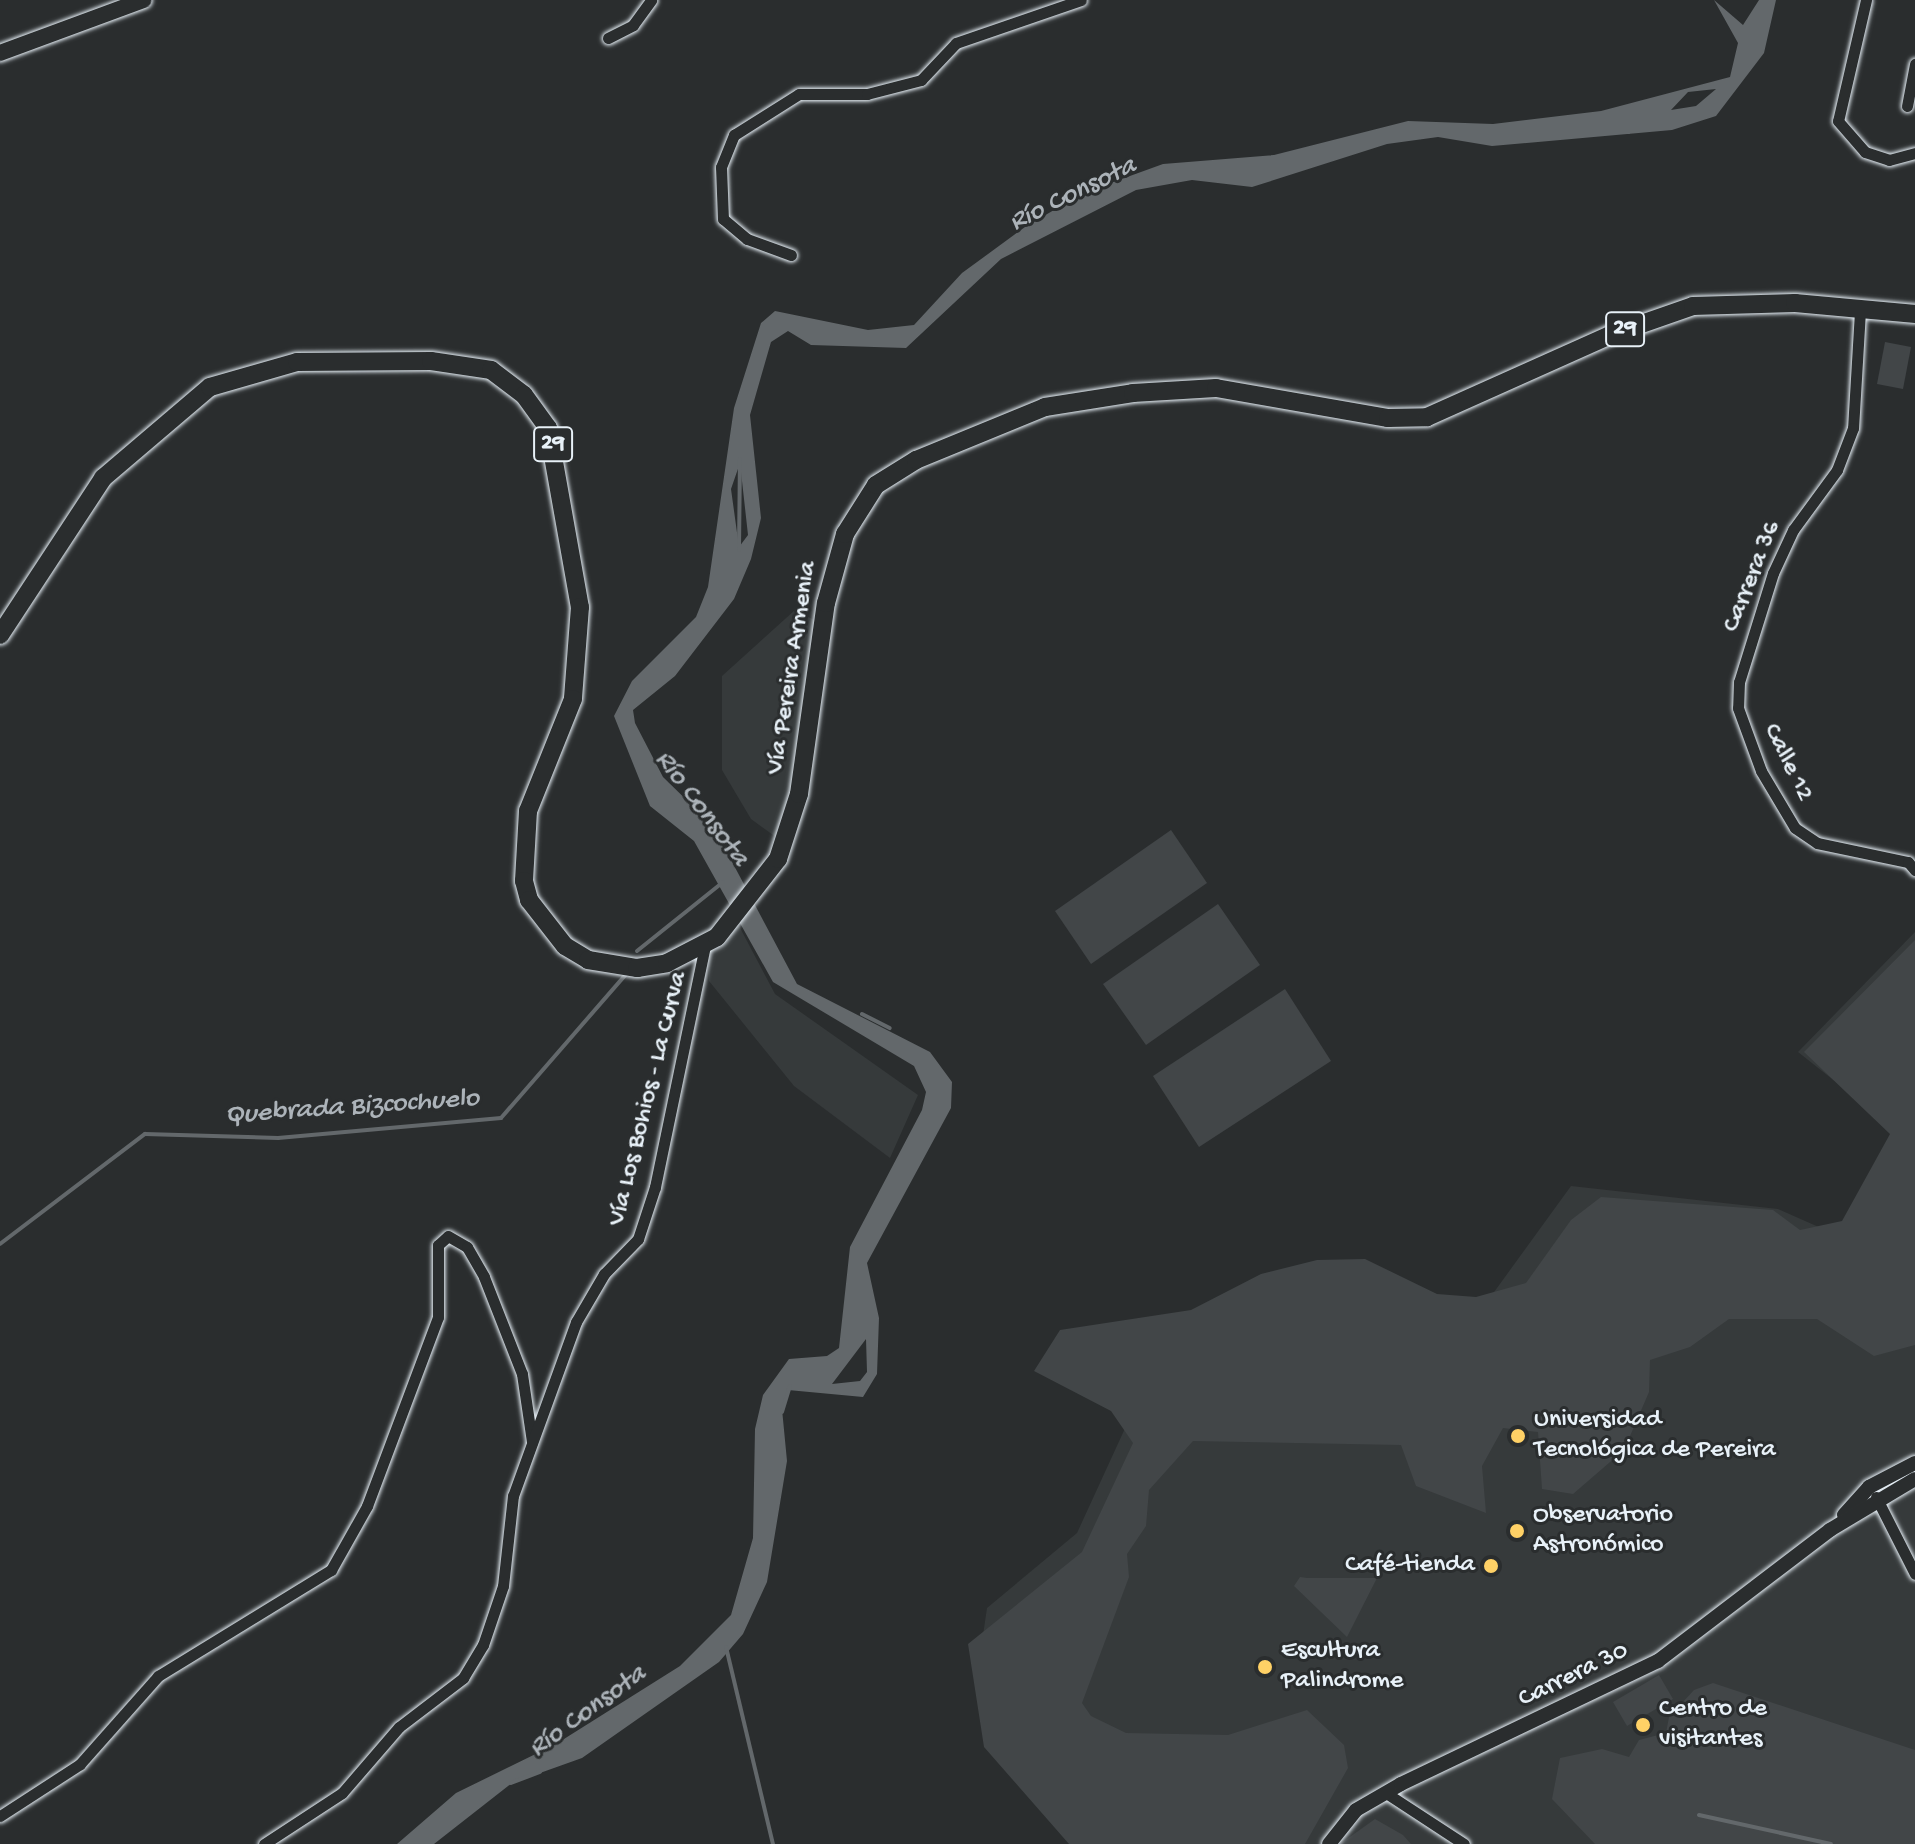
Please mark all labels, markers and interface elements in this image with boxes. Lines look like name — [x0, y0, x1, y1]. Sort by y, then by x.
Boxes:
water label: Río Consota — [1004, 150, 1142, 240]
road number: 29 — [1605, 309, 1645, 349]
road number: 29 — [533, 424, 573, 464]
street label: Carrera 36 — [1717, 517, 1789, 637]
street label: Vía Pereira Armenia — [761, 559, 825, 777]
street label: Calle 12 — [1755, 719, 1819, 807]
water label: Río Consota — [646, 744, 756, 874]
street label: Vía Los Bohios - La Curva — [602, 969, 696, 1229]
water label: Quebrada Bizcochuelo — [224, 1082, 480, 1134]
place label: Universidad Tecnológica de Pereira — [1534, 1405, 1776, 1466]
marker: Universidad Tecnológica de Pereira — [1509, 1427, 1527, 1445]
place label: Observatorio Astronómico — [1533, 1500, 1673, 1562]
marker: Observatorio Astronómico — [1508, 1522, 1526, 1540]
place label: Café-tienda — [1345, 1550, 1475, 1582]
marker: Café-tienda — [1482, 1557, 1500, 1575]
place label: Escultura Palindrome — [1281, 1636, 1403, 1698]
street label: Carrera 30 — [1514, 1636, 1634, 1716]
water label: Río Consota — [523, 1658, 653, 1766]
marker: Escultura Palindrome — [1256, 1658, 1274, 1676]
place label: Centro de visitantes — [1659, 1694, 1767, 1756]
marker: Centro de visitantes — [1634, 1716, 1652, 1734]

